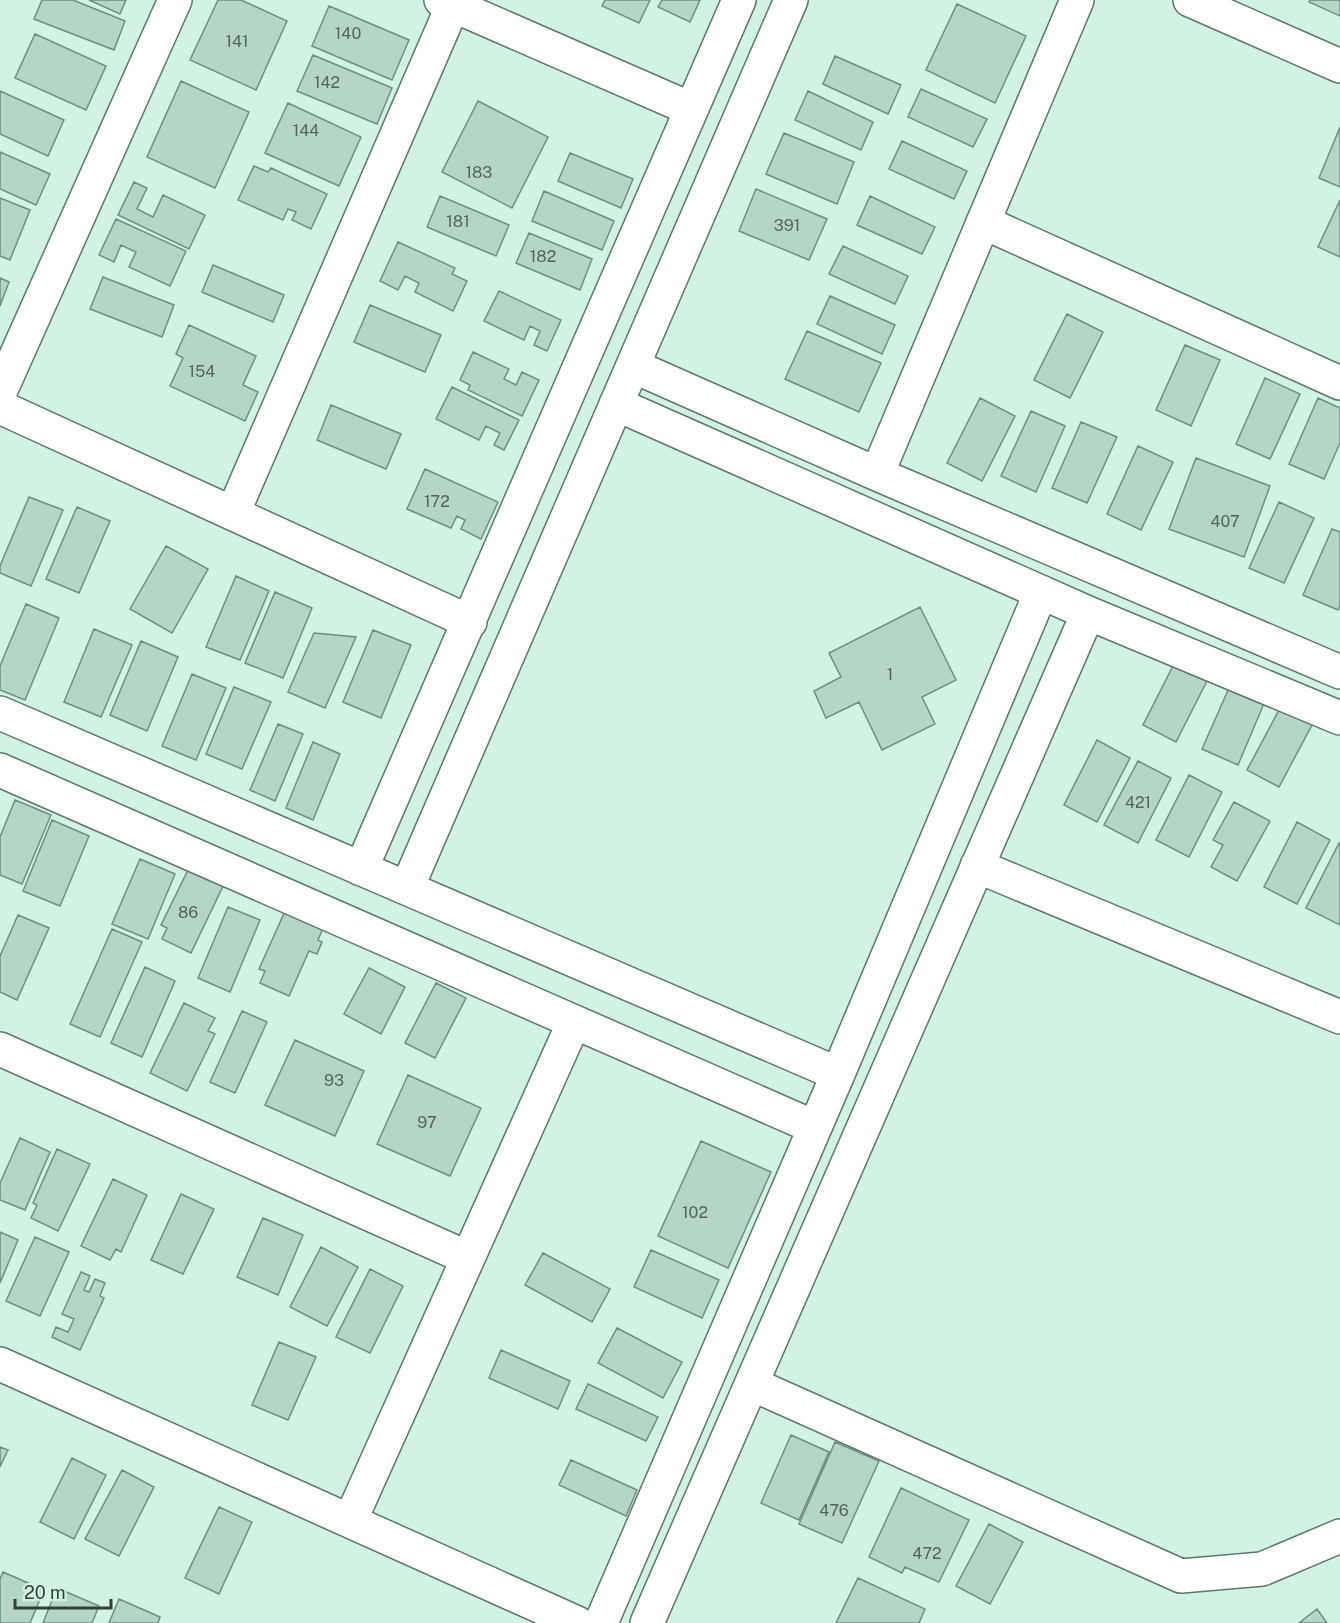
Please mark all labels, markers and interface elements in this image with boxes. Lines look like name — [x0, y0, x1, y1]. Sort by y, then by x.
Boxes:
house number: 140 — [335, 24, 361, 43]
house number: 141 — [225, 32, 249, 51]
house number: 142 — [314, 73, 340, 92]
house number: 144 — [293, 121, 319, 140]
house number: 183 — [466, 163, 492, 182]
house number: 181 — [446, 212, 470, 231]
house number: 391 — [774, 216, 800, 235]
house number: 182 — [530, 247, 556, 266]
house number: 154 — [189, 362, 215, 381]
house number: 172 — [424, 492, 450, 511]
house number: 407 — [1210, 512, 1240, 531]
house number: 1 — [887, 665, 893, 684]
house number: 421 — [1125, 793, 1151, 812]
house number: 86 — [178, 903, 198, 922]
house number: 93 — [324, 1071, 344, 1090]
house number: 97 — [417, 1113, 437, 1132]
house number: 102 — [682, 1203, 708, 1222]
house number: 476 — [819, 1501, 849, 1520]
house number: 472 — [912, 1544, 942, 1563]
scale bar — [15, 1572, 111, 1610]
text: 20 m — [24, 1582, 66, 1603]

